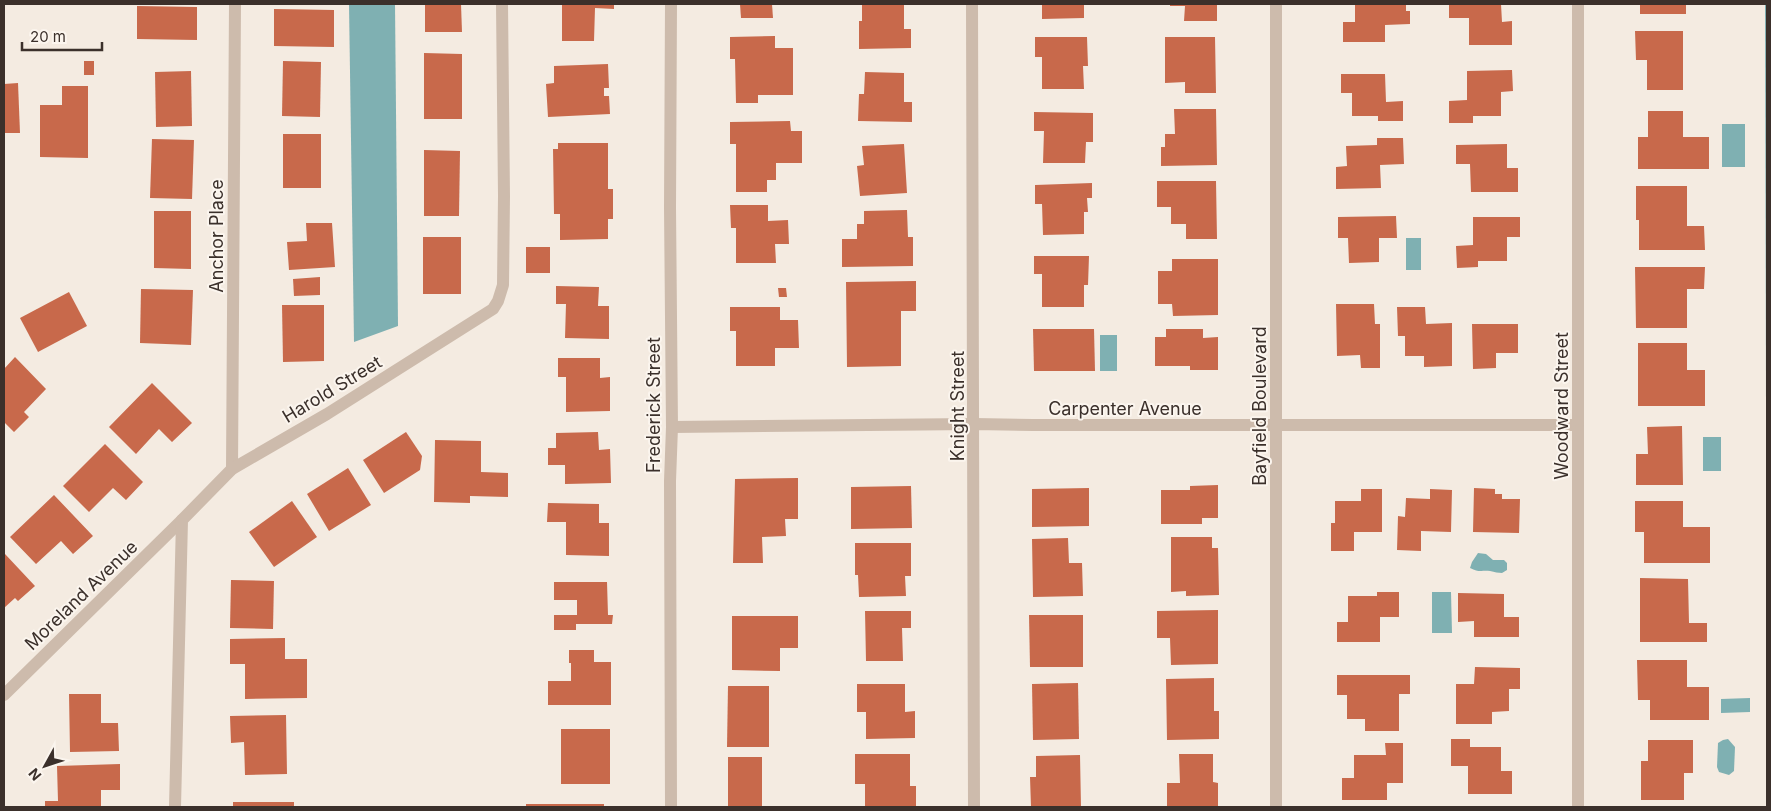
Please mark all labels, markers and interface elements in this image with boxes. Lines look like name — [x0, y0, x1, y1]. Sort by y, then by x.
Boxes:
scale bar — [22, 20, 102, 52]
text: 20 m — [30, 27, 66, 46]
street label: Anchor Place — [206, 179, 227, 293]
street label: Bayfield Boulevard — [1249, 326, 1270, 486]
street label: Woodward Street — [1551, 332, 1572, 480]
street label: Frederick Street — [643, 337, 664, 473]
street label: Harold Street — [279, 351, 385, 427]
street label: Knight Street — [947, 351, 968, 461]
street label: Carpenter Avenue — [1048, 398, 1202, 419]
street label: Moreland Avenue — [20, 536, 142, 654]
north arrow — [20, 741, 70, 791]
text: N — [25, 765, 45, 784]

